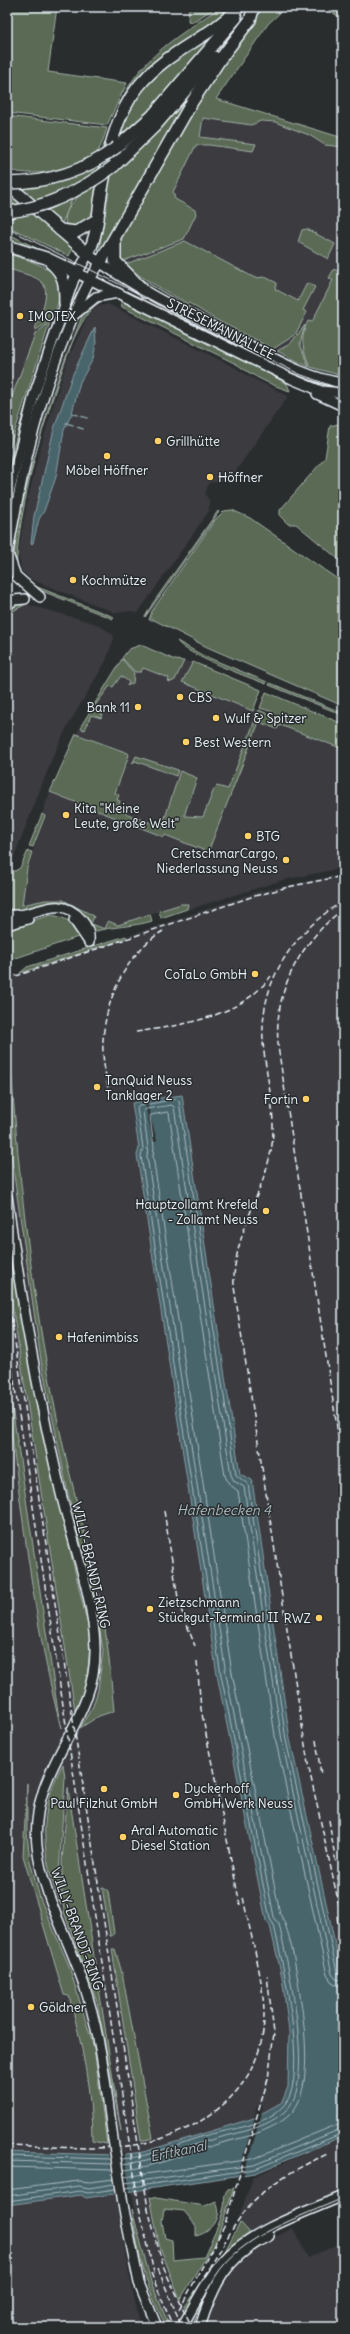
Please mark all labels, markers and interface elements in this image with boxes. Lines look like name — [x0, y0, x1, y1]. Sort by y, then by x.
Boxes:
street label: STRESEMANNALLEE — [164, 294, 278, 364]
place label: IMOTEX — [28, 308, 76, 325]
marker: IMOTEX — [15, 311, 25, 321]
place label: Grillhütte — [166, 433, 220, 450]
marker: Grillhütte — [153, 436, 163, 446]
marker: Möbel Höffner — [102, 451, 112, 461]
place label: Möbel Höffner — [66, 462, 149, 479]
place label: Höffner — [218, 469, 264, 486]
marker: Höffner — [205, 472, 215, 482]
place label: Kochmütze — [81, 572, 147, 589]
marker: Kochmütze — [68, 575, 78, 585]
place label: CBS — [188, 689, 212, 706]
marker: CBS — [175, 692, 185, 702]
place label: Bank 11 — [86, 699, 130, 716]
marker: Bank 11 — [133, 702, 143, 712]
place label: Wulf & Spitzer — [224, 710, 307, 727]
marker: Wulf & Spitzer — [211, 713, 221, 723]
place label: Best Western — [194, 734, 272, 751]
marker: Best Western — [181, 737, 191, 747]
place label: Kita "Kleine Leute, große Welt" — [74, 800, 179, 832]
marker: Kita "Kleine Leute, große Welt" — [61, 810, 71, 820]
place label: BTG — [256, 828, 280, 845]
marker: BTG — [243, 831, 253, 841]
place label: CretschmarCargo, Niederlassung Neuss — [156, 845, 278, 877]
marker: CretschmarCargo, Niederlassung Neuss — [281, 855, 291, 865]
place label: CoTaLo GmbH — [164, 966, 247, 983]
marker: CoTaLo GmbH — [250, 969, 260, 979]
place label: TanQuid Neuss Tanklager 2 — [105, 1072, 192, 1104]
marker: TanQuid Neuss Tanklager 2 — [92, 1082, 102, 1092]
place label: Fortin — [264, 1091, 298, 1108]
marker: Fortin — [301, 1094, 311, 1104]
place label: Hauptzollamt Krefeld - Zollamt Neuss — [135, 1196, 258, 1228]
marker: Hauptzollamt Krefeld - Zollamt Neuss — [261, 1206, 271, 1216]
place label: Hafenimbiss — [67, 1329, 139, 1346]
marker: Hafenimbiss — [54, 1332, 64, 1342]
street label: WILLY-BRANDT-RING — [68, 1500, 114, 1630]
water label: Hafenbecken 4 — [177, 1501, 272, 1519]
place label: Zietzschmann Stückgut-Terminal II — [158, 1594, 279, 1626]
marker: Zietzschmann Stückgut-Terminal II — [145, 1604, 155, 1614]
place label: RWZ — [284, 1610, 311, 1627]
marker: RWZ — [314, 1613, 324, 1623]
place label: Dyckerhoff GmbH Werk Neuss — [184, 1780, 293, 1812]
marker: Paul Filzhut GmbH — [99, 1784, 109, 1794]
marker: Dyckerhoff GmbH Werk Neuss — [171, 1790, 181, 1800]
place label: Paul Filzhut GmbH — [50, 1795, 158, 1812]
place label: Aral Automatic Diesel Station — [131, 1822, 219, 1854]
marker: Aral Automatic Diesel Station — [118, 1832, 128, 1842]
street label: WILLY-BRANDT-RING — [47, 1865, 107, 1993]
place label: Göldner — [39, 1999, 87, 2016]
marker: Göldner — [26, 2002, 36, 2012]
water label: Erftkanal — [148, 2136, 210, 2166]

